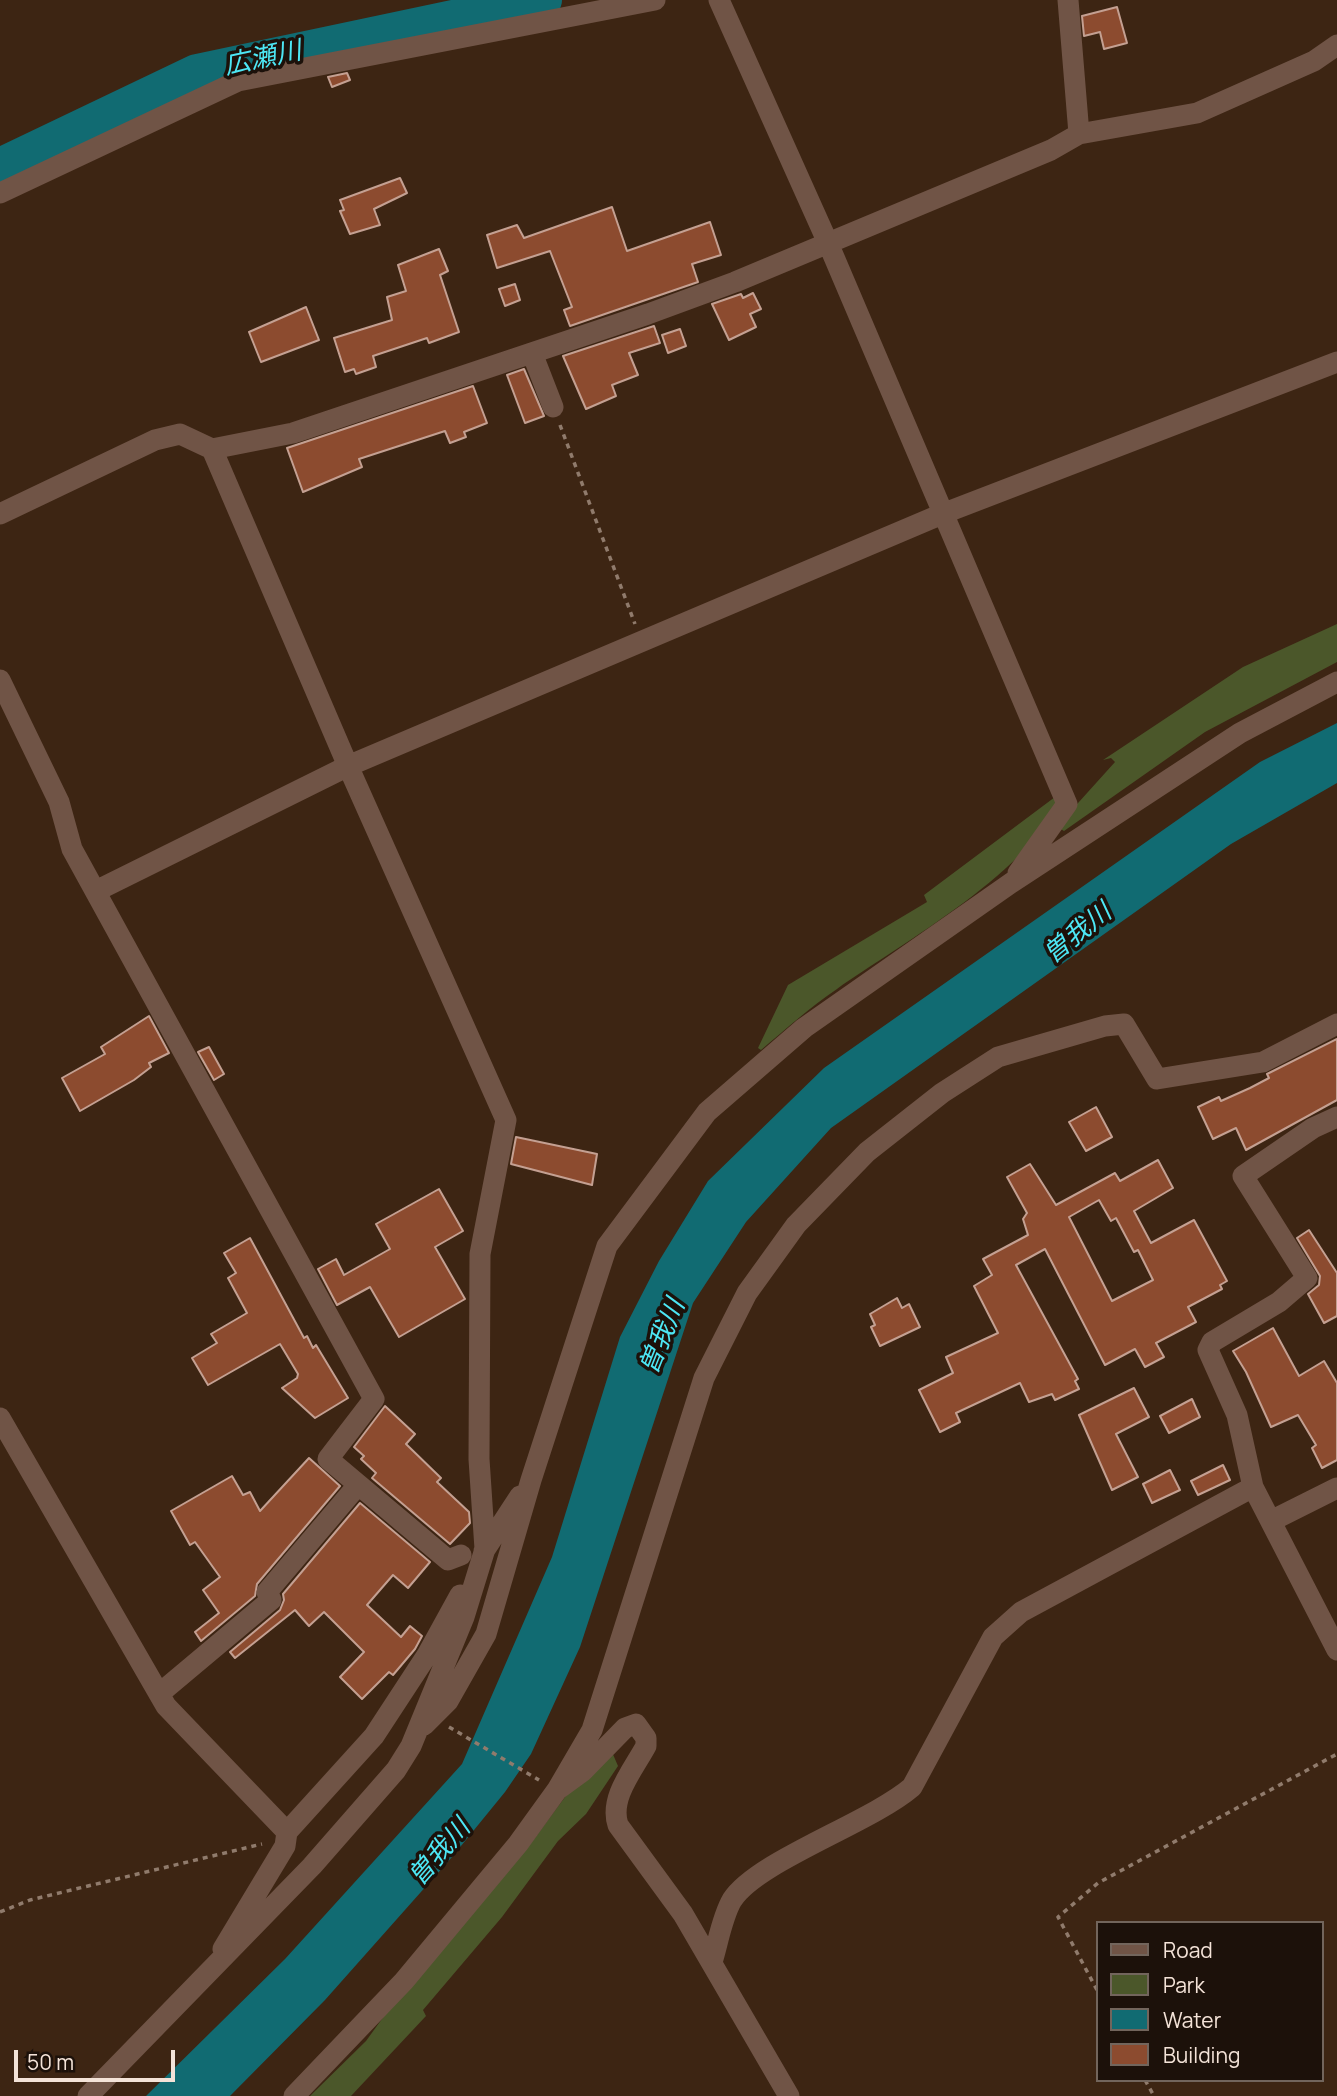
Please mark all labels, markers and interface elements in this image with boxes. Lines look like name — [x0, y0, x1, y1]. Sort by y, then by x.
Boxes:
water label: 広瀬川 — [222, 36, 304, 82]
water label: 曽我川 — [1038, 897, 1118, 971]
water label: 曽我川 — [634, 1295, 692, 1379]
water label: 曽我川 — [403, 1813, 477, 1893]
legend — [1096, 1921, 1323, 2082]
text: Road — [1163, 1936, 1213, 1964]
text: Park — [1163, 1971, 1205, 1999]
text: Water — [1163, 2006, 1221, 2034]
scale bar — [18, 2036, 178, 2080]
text: Building — [1163, 2041, 1240, 2069]
text: 50 m — [27, 2048, 74, 2076]

